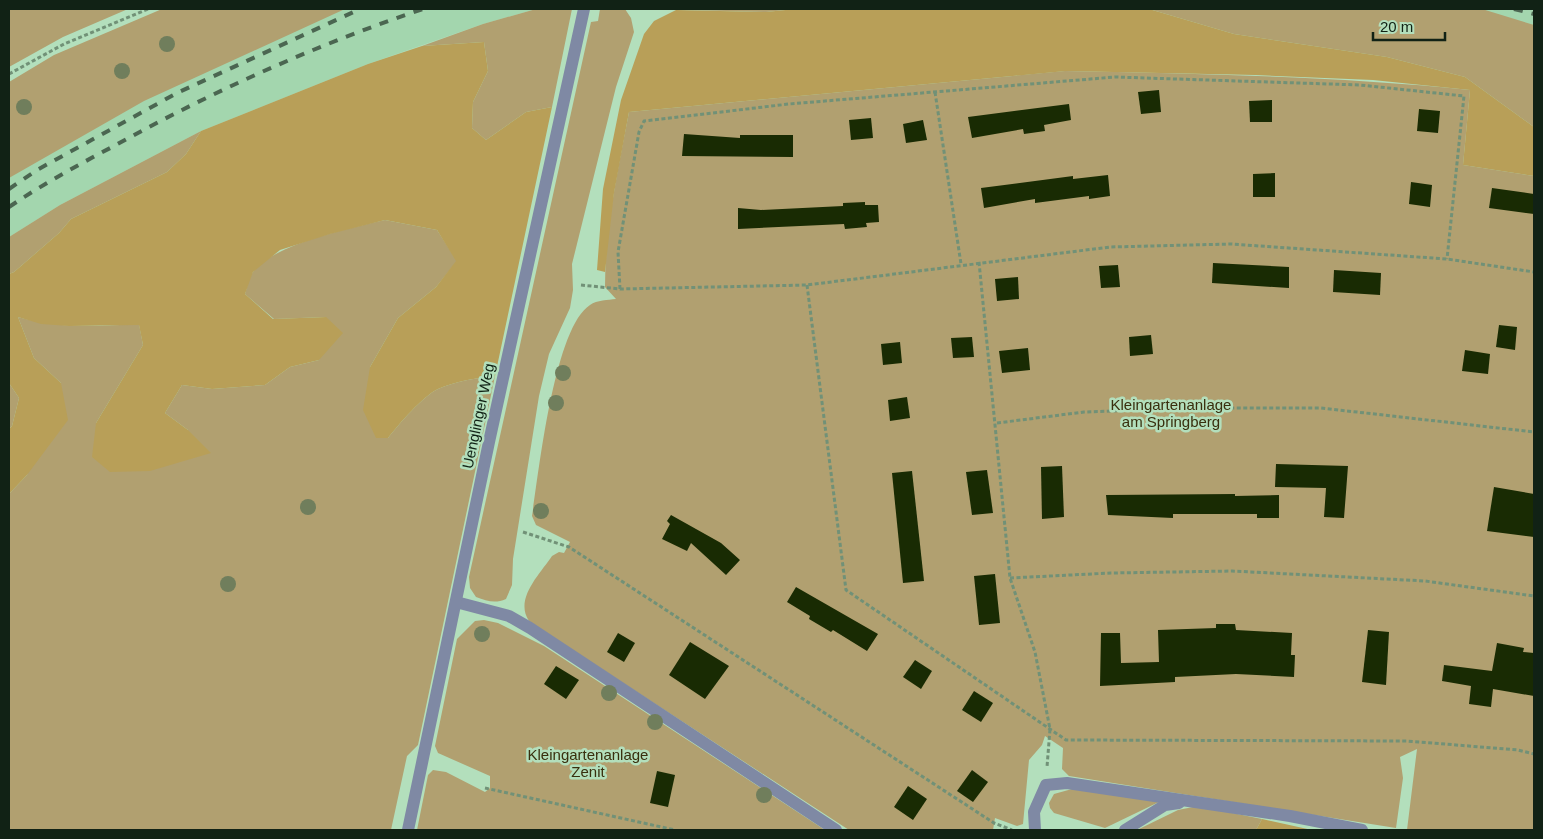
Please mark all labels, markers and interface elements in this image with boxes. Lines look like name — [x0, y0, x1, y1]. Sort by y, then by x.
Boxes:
scale bar — [1373, 10, 1446, 42]
text: 20 m — [1380, 18, 1413, 35]
street label: Uenglinger Weg — [459, 362, 497, 470]
park label: Kleingartenanlage am Springberg — [1111, 396, 1231, 430]
park label: Kleingartenanlage Zenit — [528, 746, 648, 780]

